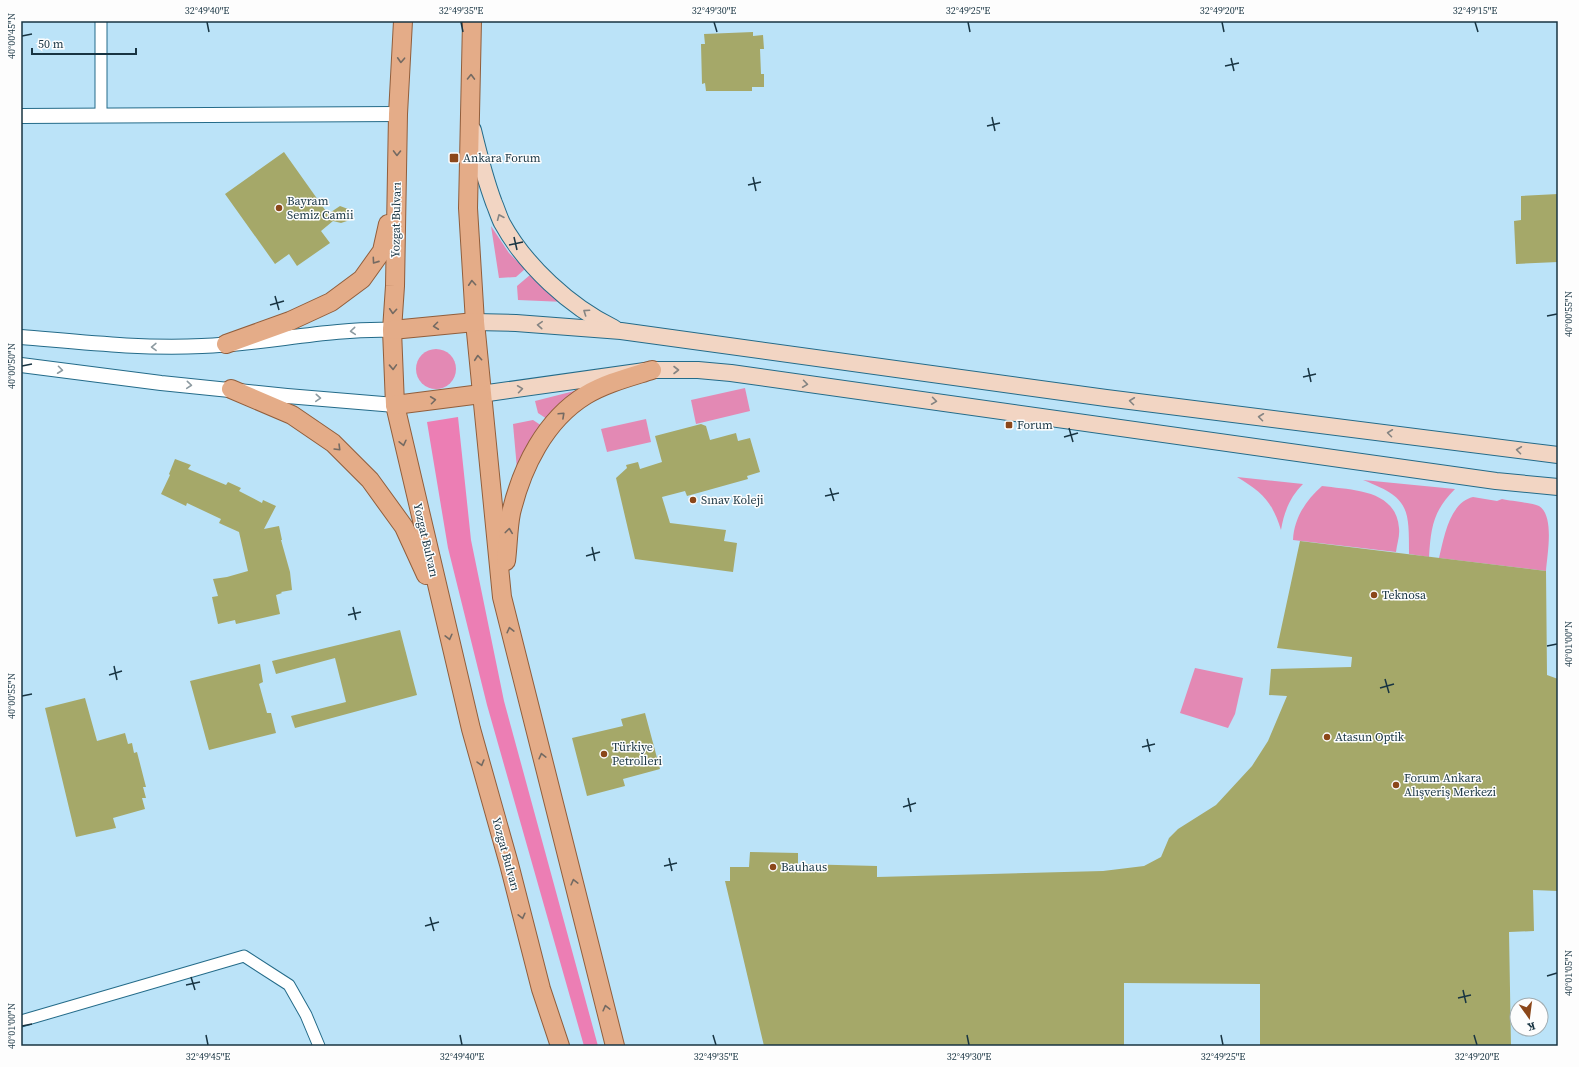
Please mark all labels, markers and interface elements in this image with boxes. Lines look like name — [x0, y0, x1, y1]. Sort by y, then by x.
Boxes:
text: 32°49'40"E — [185, 4, 229, 17]
text: 32°49'35"E — [439, 4, 483, 17]
text: 32°49'30"E — [692, 4, 736, 17]
text: 32°49'25"E — [946, 4, 990, 17]
text: 32°49'20"E — [1200, 4, 1244, 17]
text: 32°49'15"E — [1453, 4, 1497, 17]
text: 40°00'45"N — [5, 13, 18, 59]
scale bar — [32, 30, 136, 56]
text: 50 m — [38, 36, 64, 52]
one-way arrow — [397, 57, 405, 63]
one-way arrow — [466, 74, 475, 80]
one-way arrow — [393, 150, 402, 156]
place label: Ankara Forum — [463, 150, 541, 166]
marker: Ankara Forum — [448, 152, 460, 164]
street label: Yozgat Bulvarı — [387, 182, 405, 258]
place label: Bayram Semiz Camii — [287, 193, 354, 223]
marker: Bayram Semiz Camii — [274, 203, 284, 213]
one-way arrow — [496, 214, 504, 221]
one-way arrow — [372, 257, 380, 264]
one-way arrow — [468, 280, 477, 286]
text: 40°00'55"N — [1562, 291, 1575, 337]
one-way arrow — [389, 308, 398, 314]
one-way arrow — [583, 310, 590, 317]
one-way arrow — [537, 320, 543, 329]
one-way arrow — [433, 321, 439, 330]
one-way arrow — [350, 327, 356, 336]
text: 40°00'50"N — [5, 343, 18, 389]
one-way arrow — [151, 343, 157, 351]
one-way arrow — [473, 355, 482, 361]
one-way arrow — [389, 364, 398, 370]
one-way arrow — [57, 365, 63, 374]
one-way arrow — [673, 366, 679, 374]
one-way arrow — [802, 379, 808, 388]
one-way arrow — [186, 381, 192, 390]
one-way arrow — [517, 385, 523, 394]
one-way arrow — [315, 394, 321, 403]
one-way arrow — [430, 396, 436, 405]
one-way arrow — [931, 397, 937, 406]
one-way arrow — [1129, 397, 1135, 406]
one-way arrow — [557, 412, 565, 420]
one-way arrow — [1258, 413, 1264, 422]
place label: Forum — [1017, 417, 1053, 433]
marker: Forum — [1004, 420, 1014, 430]
one-way arrow — [1387, 429, 1393, 438]
one-way arrow — [399, 439, 407, 446]
one-way arrow — [333, 443, 341, 451]
one-way arrow — [1516, 446, 1522, 455]
place label: Sınav Koleji — [701, 492, 764, 508]
marker: Sınav Koleji — [688, 495, 698, 505]
street label: Yozgat Bulvarı — [410, 501, 442, 579]
one-way arrow — [504, 528, 513, 534]
place label: Teknosa — [1382, 587, 1427, 603]
marker: Teknosa — [1369, 590, 1379, 600]
text: 40°01'00"N — [1562, 621, 1575, 667]
one-way arrow — [506, 627, 515, 634]
one-way arrow — [444, 634, 453, 641]
text: 40°00'55"N — [5, 673, 18, 719]
place label: Atasun Optik — [1335, 729, 1405, 745]
marker: Atasun Optik — [1322, 732, 1332, 742]
place label: Türkiye Petrolleri — [612, 739, 663, 769]
marker: Türkiye Petrolleri — [599, 749, 609, 759]
one-way arrow — [538, 753, 547, 760]
one-way arrow — [476, 760, 485, 767]
place label: Forum Ankara Alışveriş Merkezi — [1404, 770, 1496, 800]
marker: Forum Ankara Alışveriş Merkezi — [1391, 780, 1401, 790]
street label: Yozgat Bulvarı — [488, 815, 524, 893]
place label: Bauhaus — [781, 859, 827, 875]
marker: Bauhaus — [768, 862, 778, 872]
one-way arrow — [570, 879, 578, 885]
one-way arrow — [518, 913, 526, 919]
text: 40°01'05"N — [1562, 950, 1575, 996]
north arrow — [1509, 997, 1549, 1037]
text: 40°01'00"N — [5, 1003, 18, 1049]
one-way arrow — [602, 1005, 610, 1011]
text: K — [1525, 1018, 1537, 1035]
text: 32°49'45"E — [186, 1050, 230, 1063]
text: 32°49'40"E — [440, 1050, 484, 1063]
text: 32°49'35"E — [694, 1050, 738, 1063]
text: 32°49'30"E — [947, 1050, 991, 1063]
text: 32°49'25"E — [1201, 1050, 1245, 1063]
text: 32°49'20"E — [1455, 1050, 1499, 1063]

